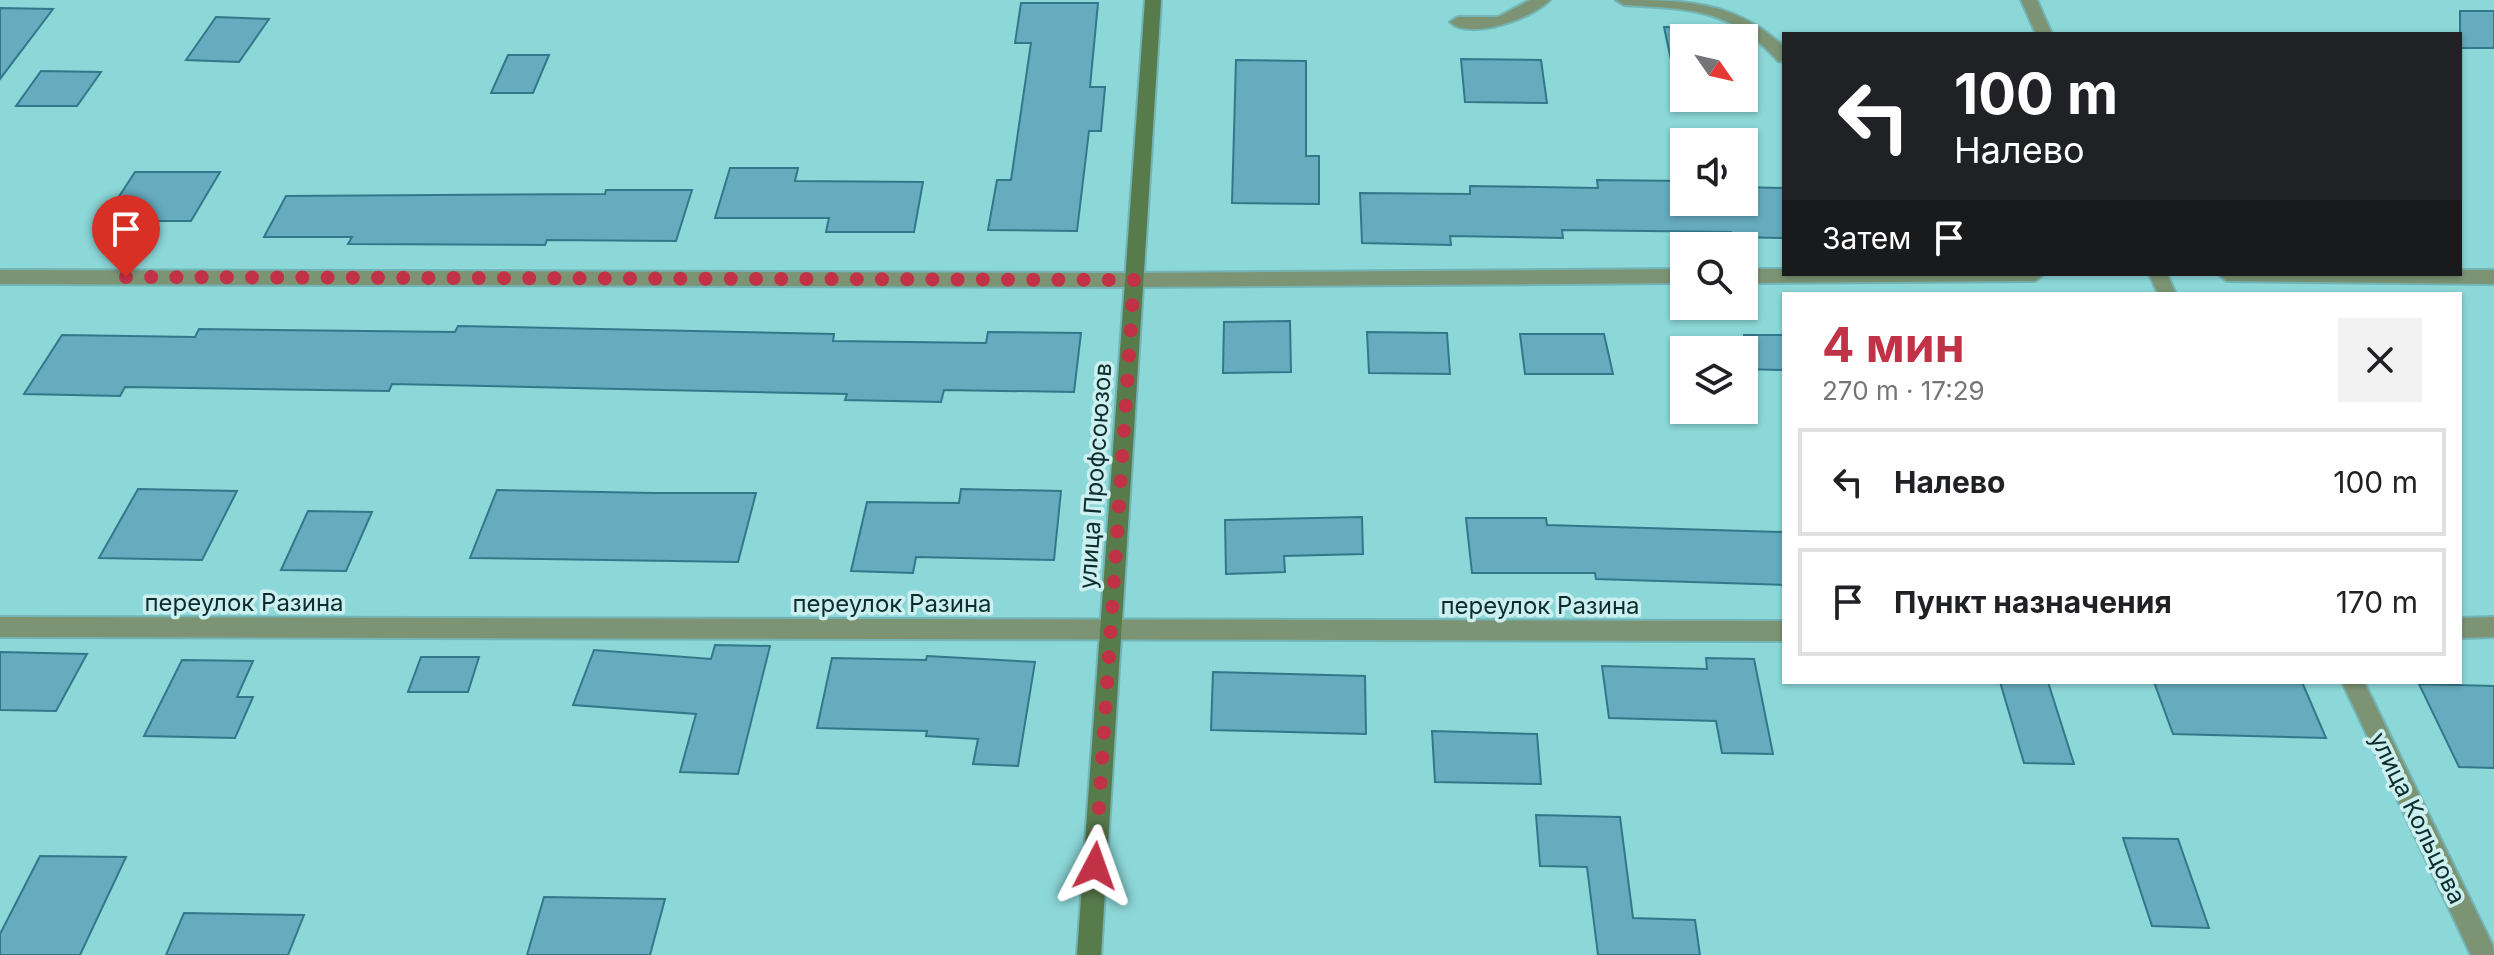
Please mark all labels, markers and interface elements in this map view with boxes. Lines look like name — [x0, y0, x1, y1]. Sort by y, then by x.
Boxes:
north arrow — [1670, 24, 1758, 112]
map controls — [1670, 24, 1758, 424]
text: 100 m — [1954, 60, 2118, 128]
icon: left — [1822, 64, 1926, 168]
button: sound — [1670, 128, 1758, 216]
text: Налево — [1954, 128, 2085, 172]
pin — [92, 195, 160, 277]
icon: arrive — [104, 207, 148, 251]
icon: arrive — [1927, 216, 1971, 260]
text: Затем — [1822, 220, 1911, 256]
button: search — [1670, 232, 1758, 320]
text: 4 мин — [1822, 315, 1965, 374]
button: close — [2338, 318, 2422, 402]
button: layers — [1670, 336, 1758, 424]
street label: улица Профсоюзов — [1073, 362, 1117, 590]
text: 270 m · 17:29 — [1822, 375, 1985, 406]
icon: left — [1826, 460, 1870, 504]
text: Налево — [1894, 464, 2006, 500]
text: 100 m — [2333, 464, 2418, 500]
icon: arrive — [1826, 580, 1870, 624]
text: Пункт назначения — [1894, 584, 2172, 620]
text: 170 m — [2336, 584, 2418, 620]
street label: переулок Разина — [144, 588, 344, 617]
street label: переулок Разина — [792, 589, 992, 618]
street label: переулок Разина — [1440, 591, 1640, 620]
street label: улица Кольцова — [2364, 727, 2472, 909]
position arrow — [1053, 824, 1137, 908]

